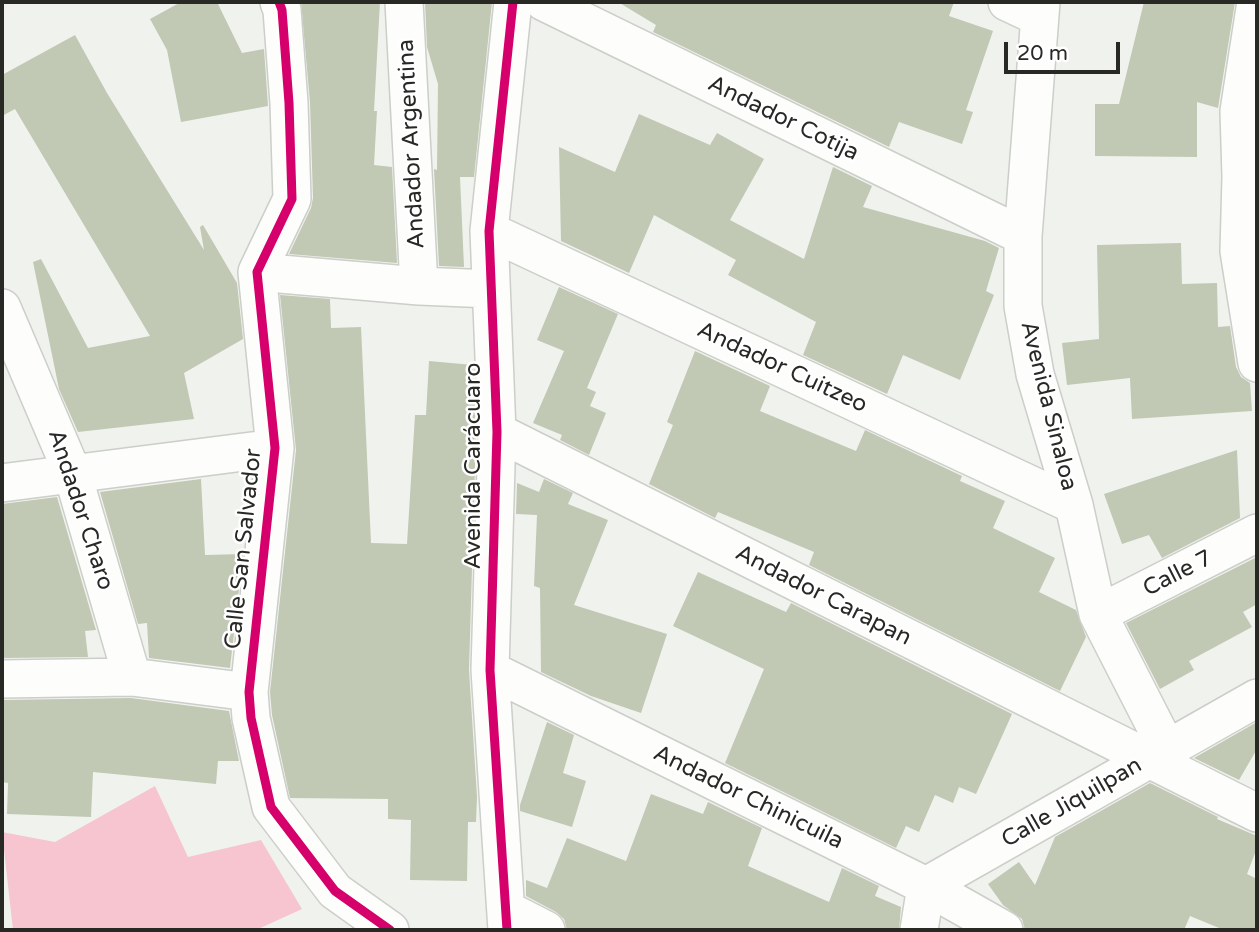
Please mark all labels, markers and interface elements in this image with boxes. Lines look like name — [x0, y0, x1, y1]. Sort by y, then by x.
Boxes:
scale bar — [1007, 28, 1122, 72]
street label: Andador Argentina — [393, 38, 431, 250]
text: 20 m — [1017, 41, 1068, 66]
street label: Andador Cotija — [703, 71, 863, 167]
street label: Andador Cuitzeo — [693, 317, 871, 419]
street label: Avenida Sinaloa — [1014, 318, 1082, 494]
street label: Avenida Carácuaro — [460, 363, 488, 569]
street label: Andador Charo — [41, 426, 119, 594]
street label: Calle San Salvador — [220, 447, 268, 651]
street label: Andador Carapan — [730, 540, 916, 652]
street label: Calle 7 — [1139, 545, 1217, 603]
street label: Andador Chinicuila — [649, 740, 847, 856]
street label: Calle Jiquilpan — [997, 752, 1147, 854]

